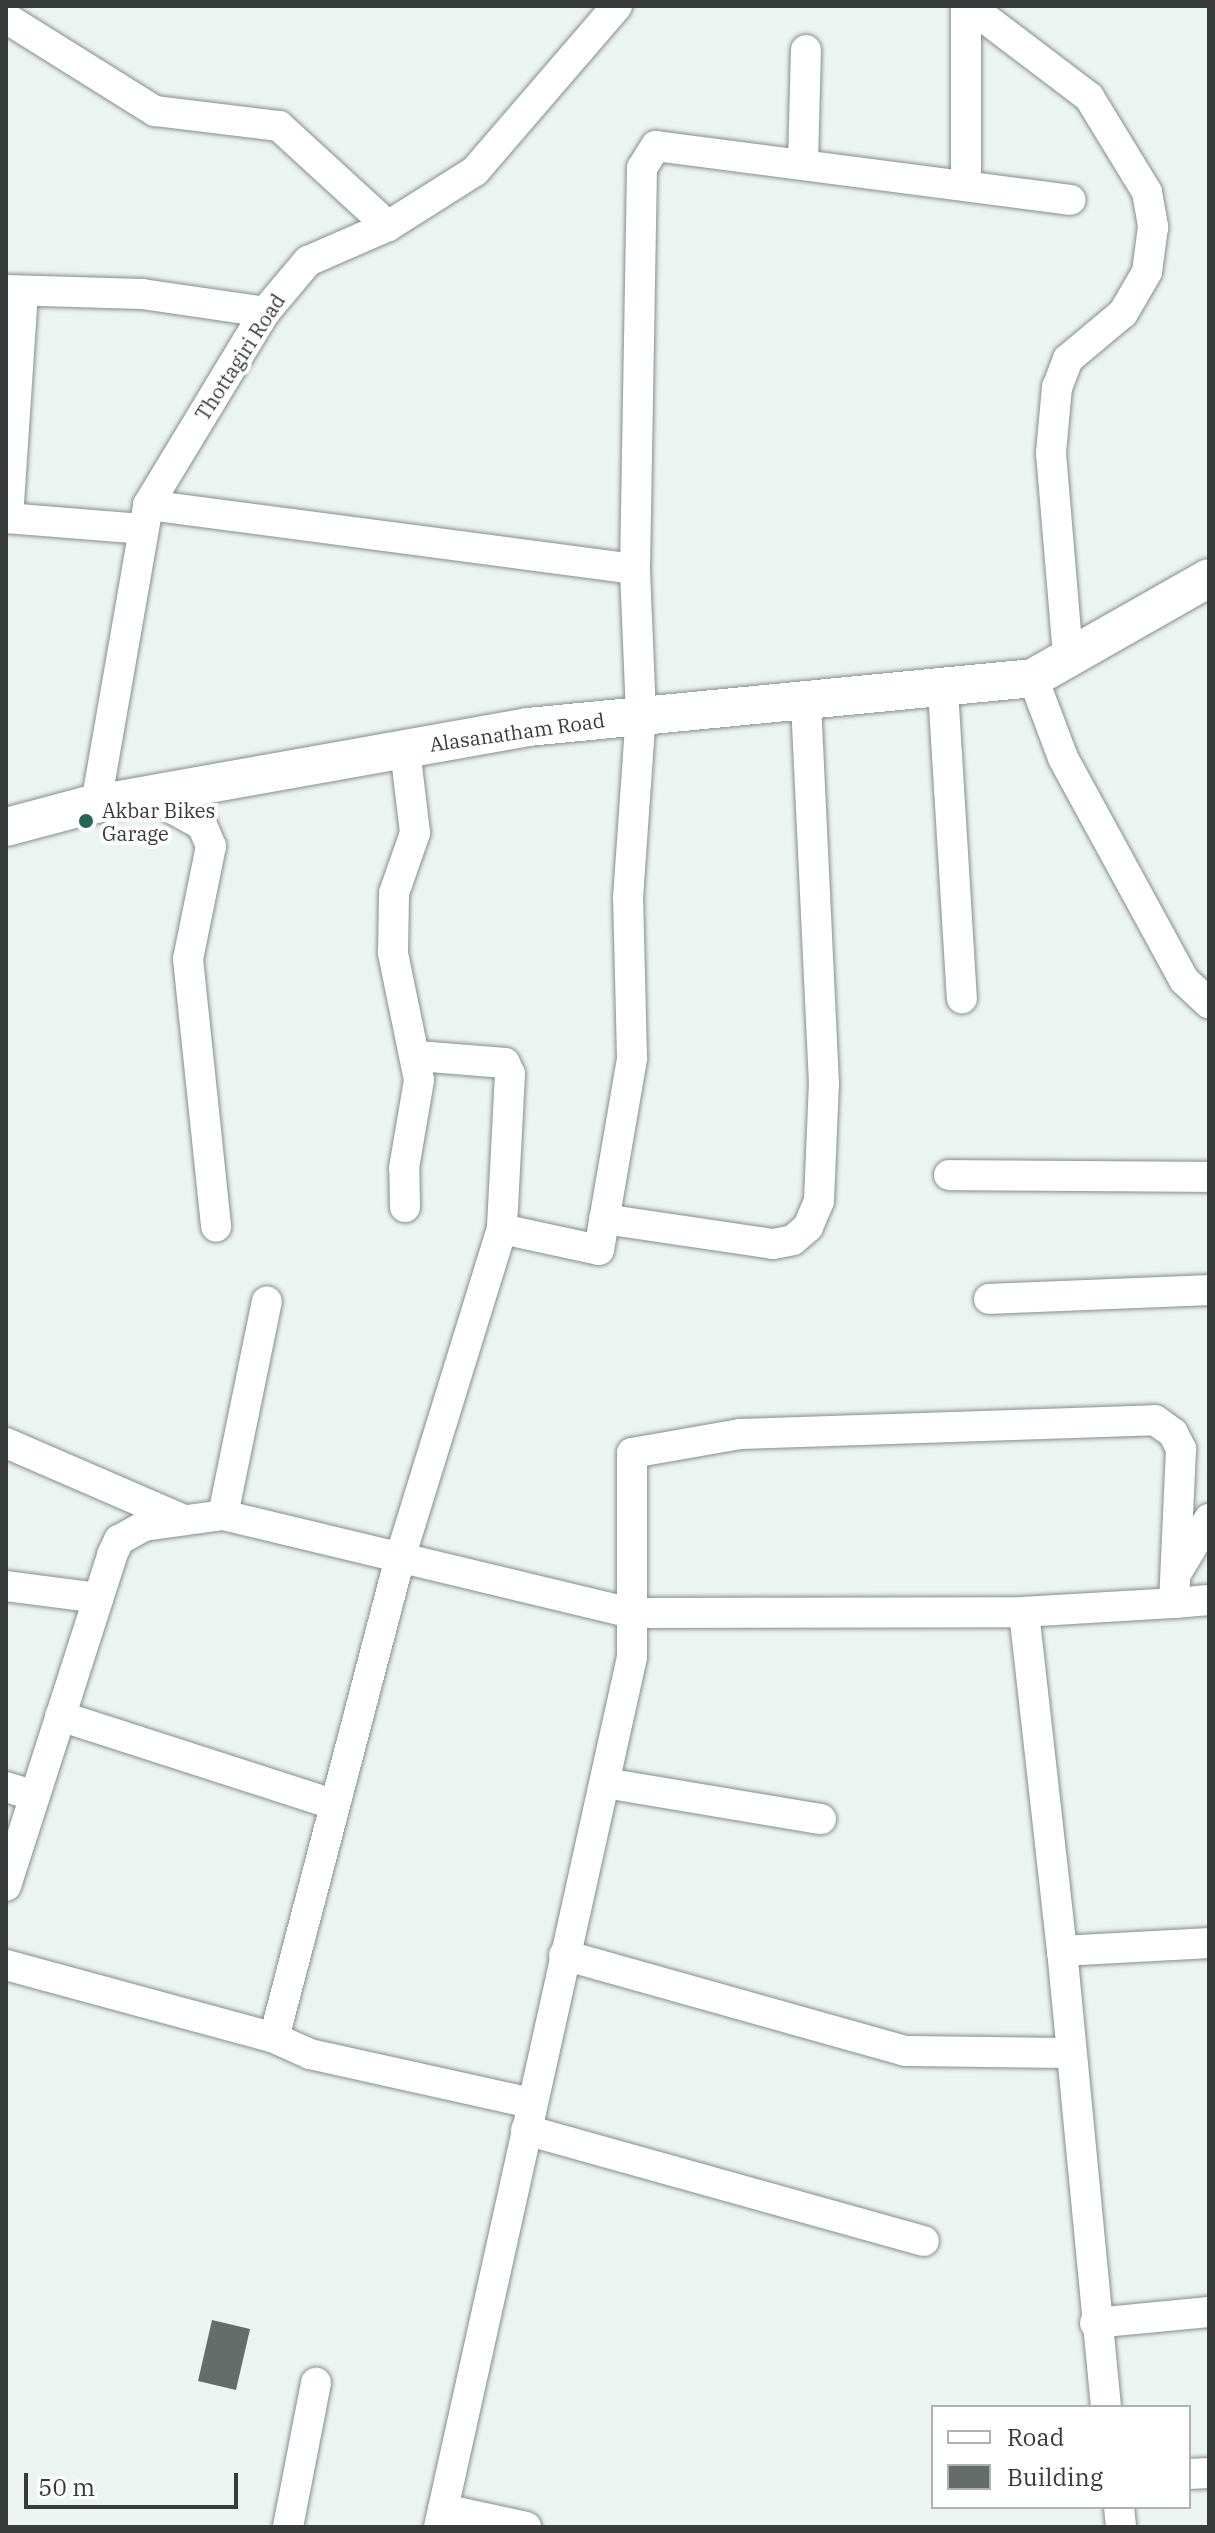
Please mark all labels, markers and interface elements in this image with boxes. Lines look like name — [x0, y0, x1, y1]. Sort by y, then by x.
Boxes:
street label: Thottagiri Road — [190, 289, 290, 425]
street label: Alasanatham Road — [428, 708, 606, 756]
place label: Akbar Bikes Garage — [102, 798, 215, 845]
marker: Akbar Bikes Garage — [77, 812, 95, 830]
legend — [931, 2405, 1191, 2509]
text: Road — [1007, 2421, 1064, 2453]
scale bar — [28, 2457, 242, 2507]
text: Building — [1007, 2461, 1103, 2493]
text: 50 m — [38, 2471, 95, 2503]

